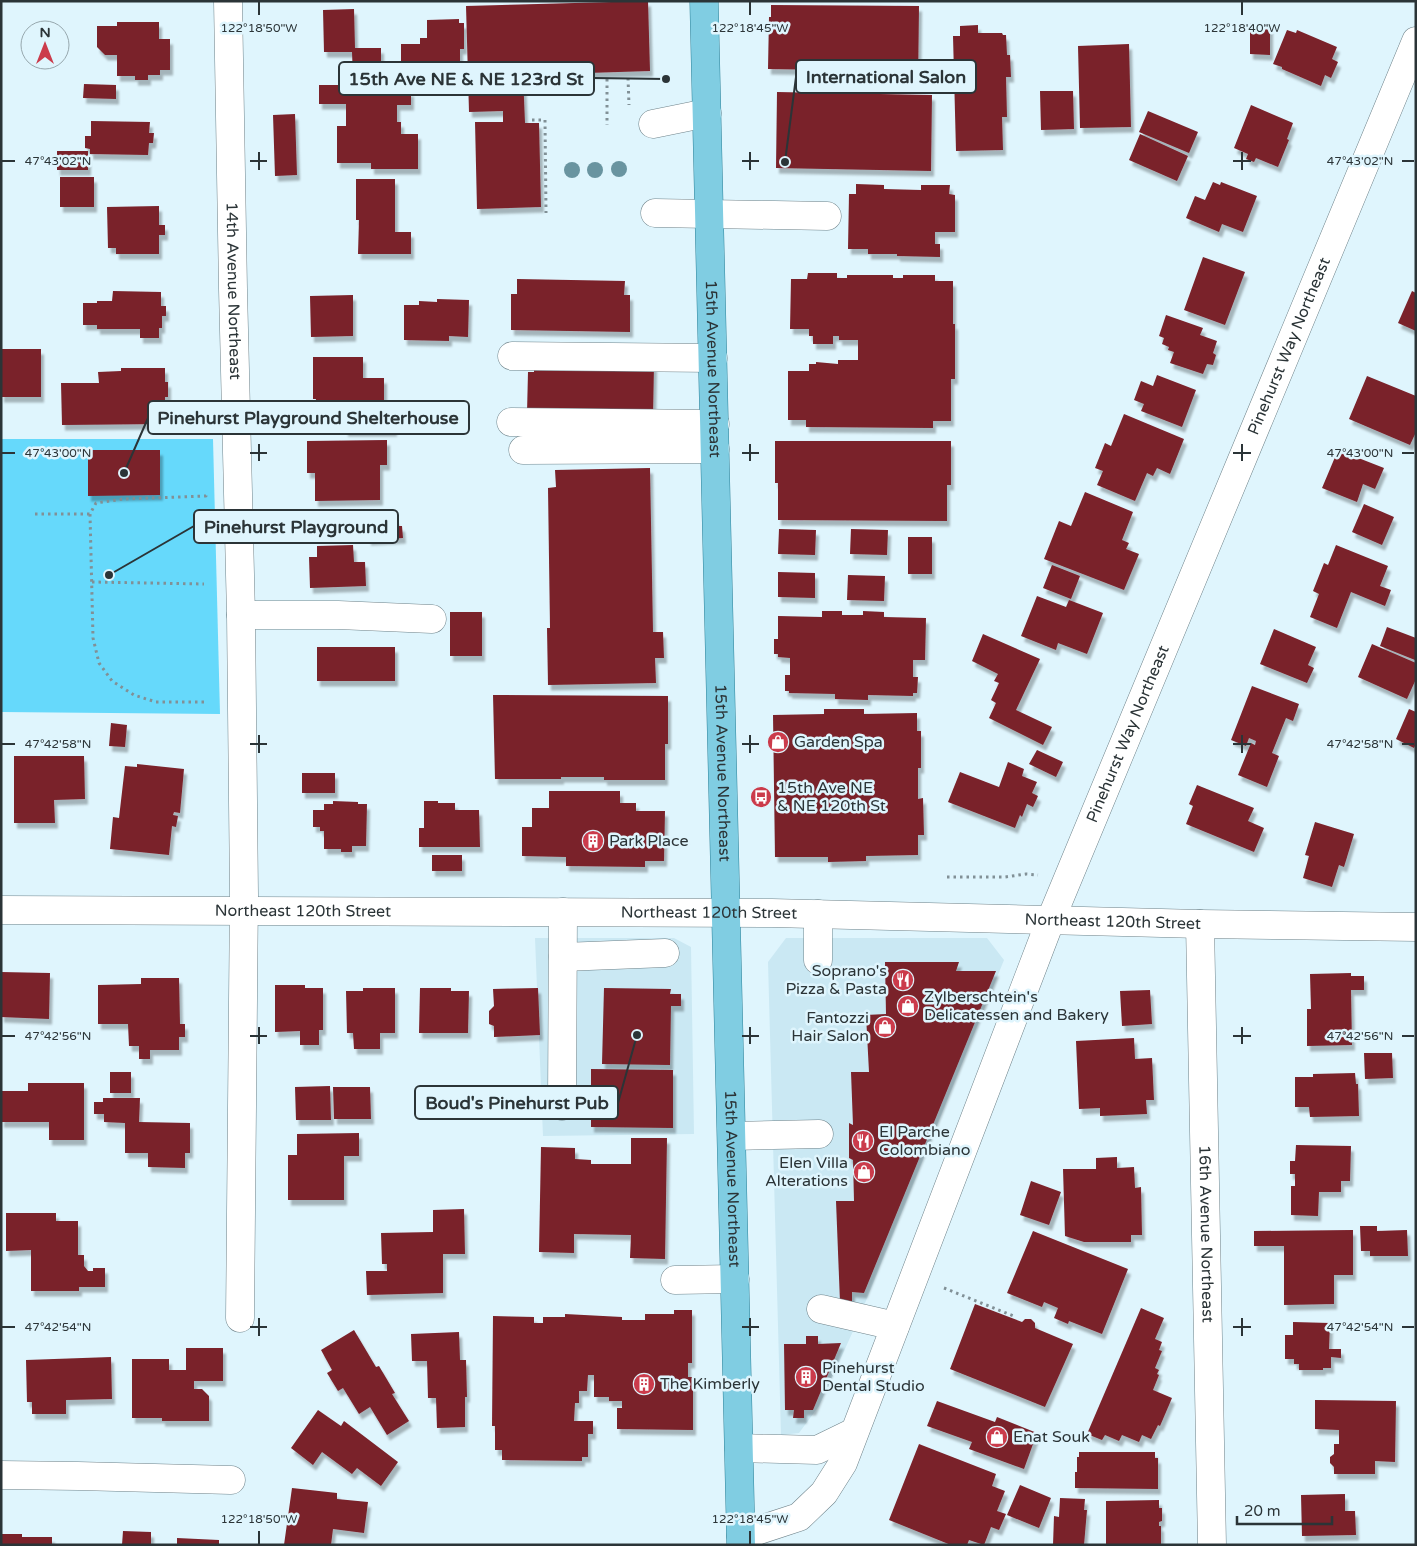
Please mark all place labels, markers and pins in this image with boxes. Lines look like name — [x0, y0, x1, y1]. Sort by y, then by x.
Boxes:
callout: International Salon — [796, 60, 976, 93]
callout: 15th Ave NE & NE 123rd St — [339, 62, 594, 95]
callout: Pinehurst Playground Shelterhouse — [148, 401, 469, 434]
callout: Pinehurst Playground — [194, 510, 398, 543]
shop icon: Garden Spa — [766, 730, 790, 754]
place label: Garden Spa — [794, 732, 883, 752]
place label: 15th Ave NE & NE 120th St — [777, 778, 886, 816]
bus stop icon: 15th Ave NE & NE 120th St — [749, 785, 773, 809]
building icon: Park Place — [581, 829, 605, 853]
place label: Park Place — [609, 831, 689, 851]
place label: Soprano's Pizza & Pasta — [785, 961, 887, 999]
restaurant icon: Soprano's Pizza & Pasta — [891, 968, 915, 992]
place label: Zylberschtein's Delicatessen and Bakery — [924, 987, 1109, 1025]
shop icon: Zylberschtein's Delicatessen and Bakery — [896, 994, 920, 1018]
place label: Fantozzi Hair Salon — [791, 1008, 869, 1046]
shop icon: Fantozzi Hair Salon — [873, 1015, 897, 1039]
callout: Boud's Pinehurst Pub — [415, 1086, 618, 1119]
place label: El Parche Colombiano — [879, 1122, 971, 1160]
restaurant icon: El Parche Colombiano — [851, 1129, 875, 1153]
place label: Elen Villa Alterations — [765, 1153, 848, 1191]
shop icon: Elen Villa Alterations — [852, 1160, 876, 1184]
place label: Pinehurst Dental Studio — [822, 1358, 925, 1396]
building icon: Pinehurst Dental Studio — [794, 1365, 818, 1389]
building icon: The Kimberly — [632, 1372, 656, 1396]
place label: The Kimberly — [660, 1374, 760, 1394]
shop icon: Enat Souk — [985, 1425, 1009, 1449]
place label: Enat Souk — [1013, 1427, 1090, 1447]

